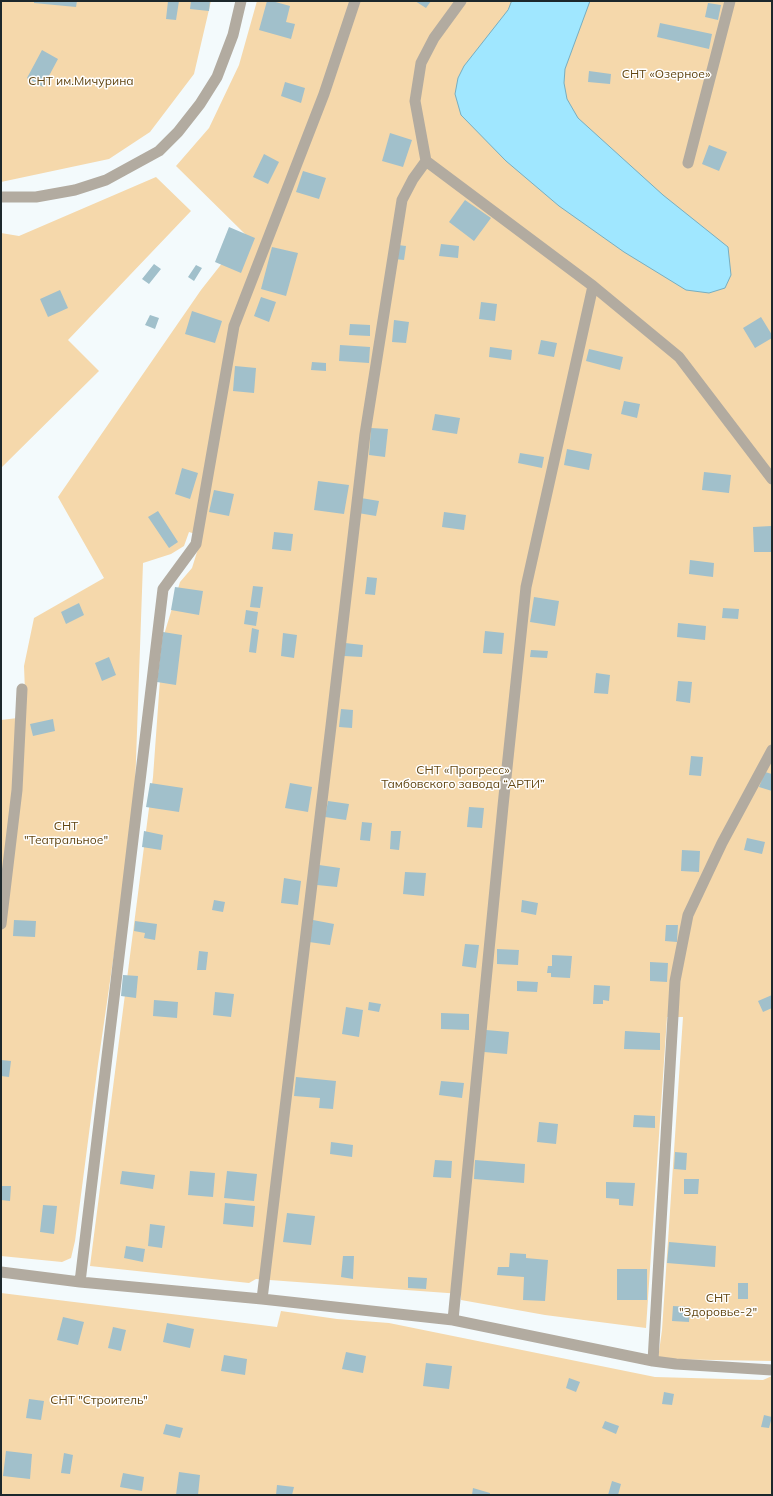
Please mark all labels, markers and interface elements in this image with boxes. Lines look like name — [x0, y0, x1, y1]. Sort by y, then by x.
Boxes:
park label: СНТ «Озерное» — [622, 67, 710, 81]
park label: СНТ им.Мичурина — [28, 74, 134, 88]
park label: СНТ «Прогресс» Тамбовского завода “АРТИ” — [381, 763, 545, 791]
park label: СНТ "Театральное" — [24, 819, 108, 847]
park label: СНТ "Здоровье-2" — [679, 1291, 757, 1319]
park label: СНТ "Строитель" — [50, 1393, 148, 1407]

